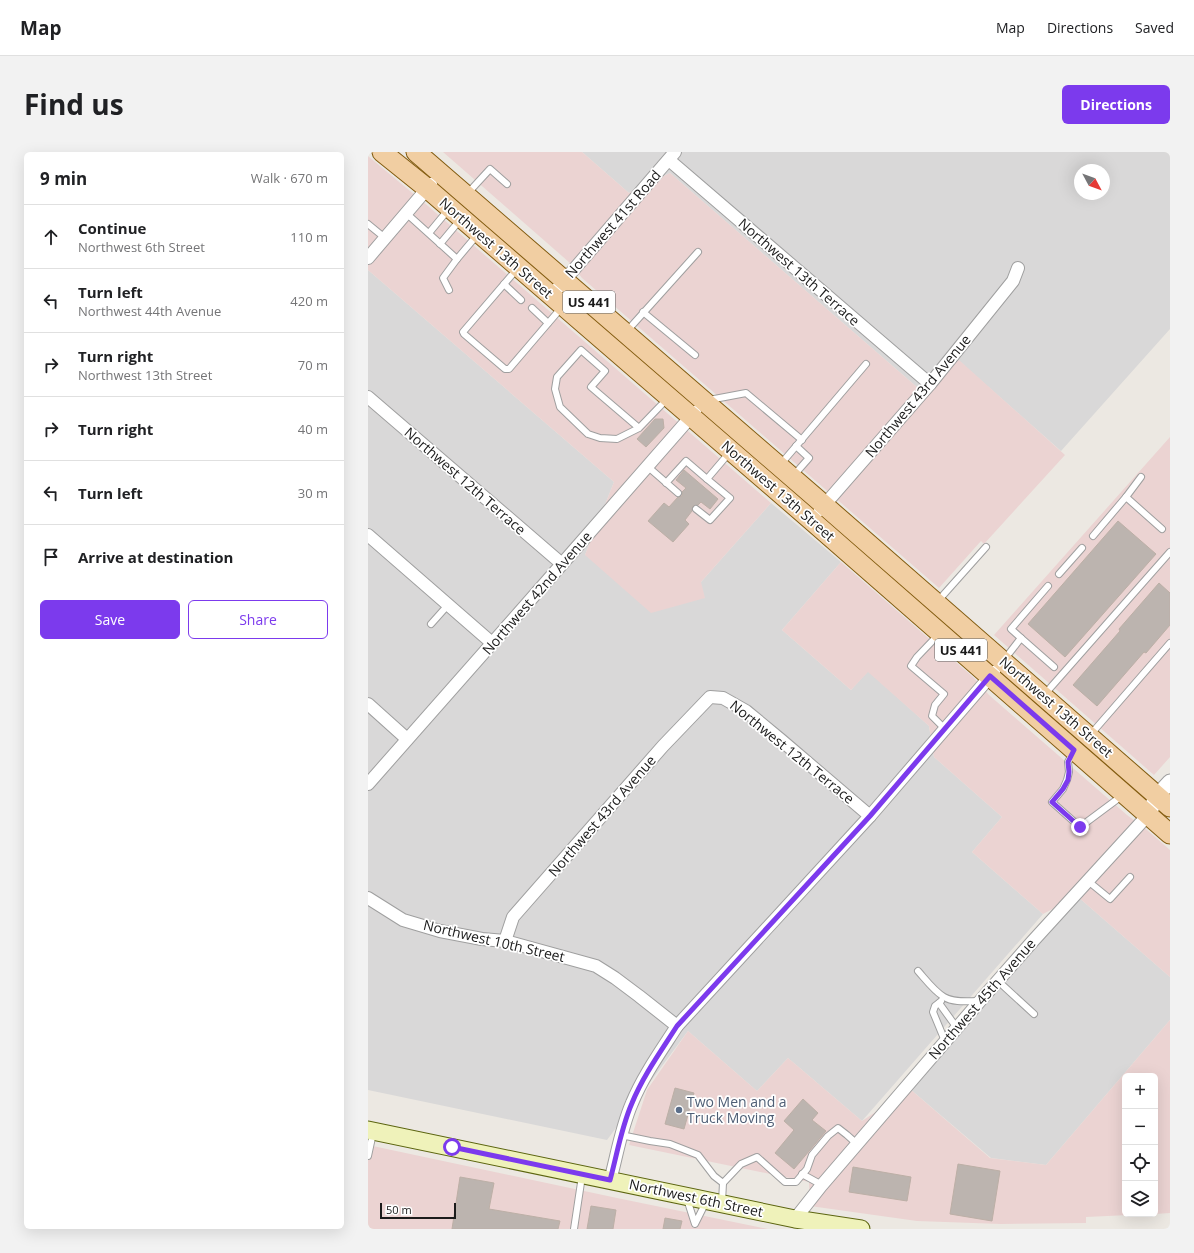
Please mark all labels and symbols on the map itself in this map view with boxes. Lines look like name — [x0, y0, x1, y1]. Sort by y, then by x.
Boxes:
north arrow — [1074, 164, 1110, 200]
street label: Northwest 41st Road — [561, 166, 665, 282]
street label: Northwest 13th Street — [436, 193, 557, 302]
street label: Northwest 13th Terrace — [735, 214, 864, 330]
road number: US 441 — [563, 291, 615, 313]
street label: Northwest 43rd Avenue — [861, 330, 975, 461]
street label: Northwest 12th Terrace — [401, 423, 530, 539]
street label: Northwest 13th Street — [718, 436, 839, 545]
street label: Northwest 42nd Avenue — [478, 527, 596, 658]
road number: US 441 — [935, 639, 987, 661]
street label: Northwest 13th Street — [996, 652, 1117, 761]
street label: Northwest 12th Terrace — [726, 696, 859, 808]
street label: Northwest 43rd Avenue — [544, 751, 660, 880]
route end — [1071, 818, 1089, 836]
street label: Northwest 10th Street — [422, 915, 567, 966]
street label: Northwest 45th Avenue — [924, 934, 1039, 1063]
place label: Two Men and a Truck Moving — [687, 1092, 787, 1127]
marker: Two Men and a Truck Moving — [674, 1105, 684, 1115]
route start — [443, 1138, 461, 1156]
street label: Northwest 6th Street — [627, 1174, 765, 1221]
scale bar — [380, 1201, 456, 1220]

